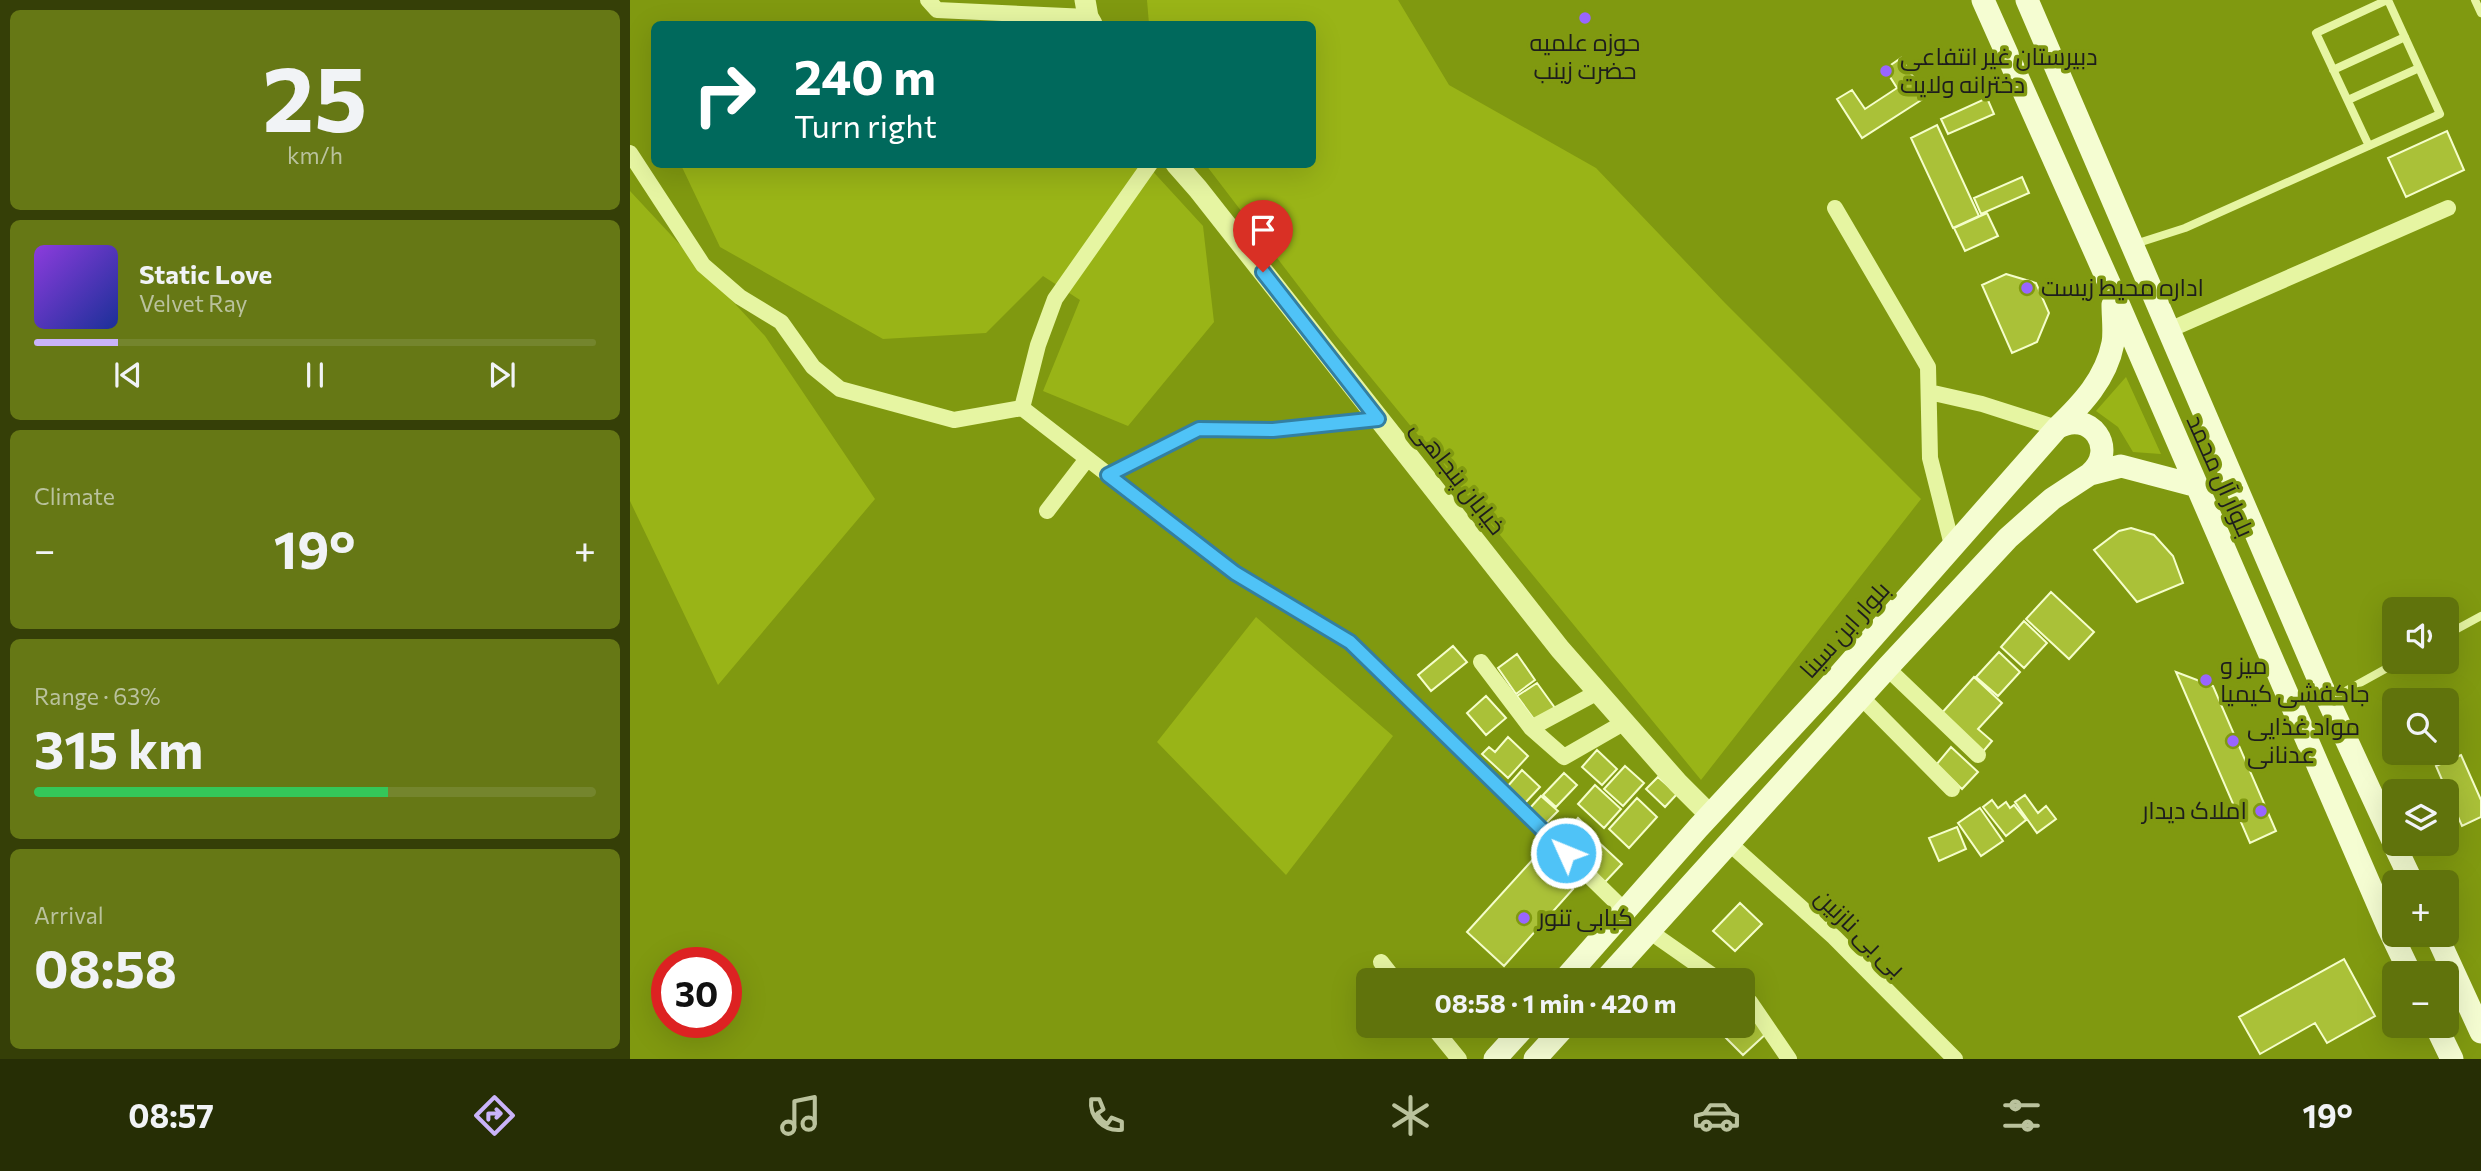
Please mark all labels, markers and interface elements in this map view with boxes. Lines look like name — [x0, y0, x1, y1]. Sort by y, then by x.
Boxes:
marker: حوزه علمیه حضرت زینب — [1577, 10, 1593, 26]
place label: حوزه علمیه حضرت زینب — [1530, 27, 1640, 84]
text: 25 — [263, 39, 367, 151]
place label: دبیرستان غیر انتفاعی دخترانه ولایت — [1900, 41, 2098, 98]
text: 240 m — [794, 45, 936, 105]
icon: right — [679, 49, 770, 140]
marker: دبیرستان غیر انتفاعی دخترانه ولایت — [1878, 63, 1894, 79]
text: Turn right — [794, 105, 937, 145]
text: km/h — [287, 141, 343, 169]
pin — [1233, 200, 1293, 272]
icon: arrive — [1244, 211, 1282, 249]
text: Static Love — [139, 258, 272, 289]
place label: اداره محیط زیست — [2041, 272, 2204, 301]
marker: اداره محیط زیست — [2019, 280, 2035, 296]
text: Velvet Ray — [139, 289, 247, 317]
icon: previous — [109, 356, 147, 394]
icon: pause — [296, 356, 334, 394]
icon: next — [483, 356, 521, 394]
street label: بلوار آل محمد — [2181, 410, 2261, 542]
street label: خیابان پنجاهی — [1403, 414, 1513, 542]
text: Climate — [34, 482, 115, 510]
text: 19° — [274, 516, 355, 580]
text: − — [34, 525, 56, 572]
text: + — [574, 525, 596, 572]
street label: بلوار ابن سینا — [1793, 575, 1896, 684]
map controls — [2382, 597, 2459, 1038]
button: sound — [2382, 597, 2459, 674]
place label: میز و جاکفشی کیمیا — [2220, 650, 2370, 708]
marker: میز و جاکفشی کیمیا — [2198, 672, 2214, 688]
text: Range · 63% — [34, 682, 160, 710]
button: search — [2382, 688, 2459, 765]
place label: مواد غذایی عدنانی — [2247, 711, 2360, 769]
text: 315 km — [34, 716, 203, 780]
marker: مواد غذایی عدنانی — [2225, 733, 2241, 749]
button: layers — [2382, 779, 2459, 856]
place label: املاک دیدار — [2140, 795, 2247, 824]
marker: املاک دیدار — [2253, 803, 2269, 819]
position arrow — [1529, 816, 1603, 890]
button: + — [2382, 870, 2459, 947]
street label: بی بی نازنین — [1809, 882, 1912, 983]
text: Arrival — [34, 901, 104, 929]
place label: کبابی تنور — [1536, 902, 1633, 932]
marker: کبابی تنور — [1516, 910, 1532, 926]
text: 08:58 — [34, 935, 177, 999]
speed limit sign: 30 — [651, 947, 742, 1038]
button: − — [2382, 961, 2459, 1038]
text: 08:58 · 1 min · 420 m — [1434, 987, 1677, 1018]
icon: directions — [470, 1091, 519, 1140]
icon: music — [776, 1091, 825, 1140]
icon: phone — [1081, 1091, 1130, 1140]
icon: climate — [1386, 1091, 1435, 1140]
icon: car — [1692, 1091, 1741, 1140]
icon: filters — [1997, 1091, 2046, 1140]
text: 08:57 — [128, 1095, 214, 1135]
text: 19° — [2303, 1095, 2353, 1135]

